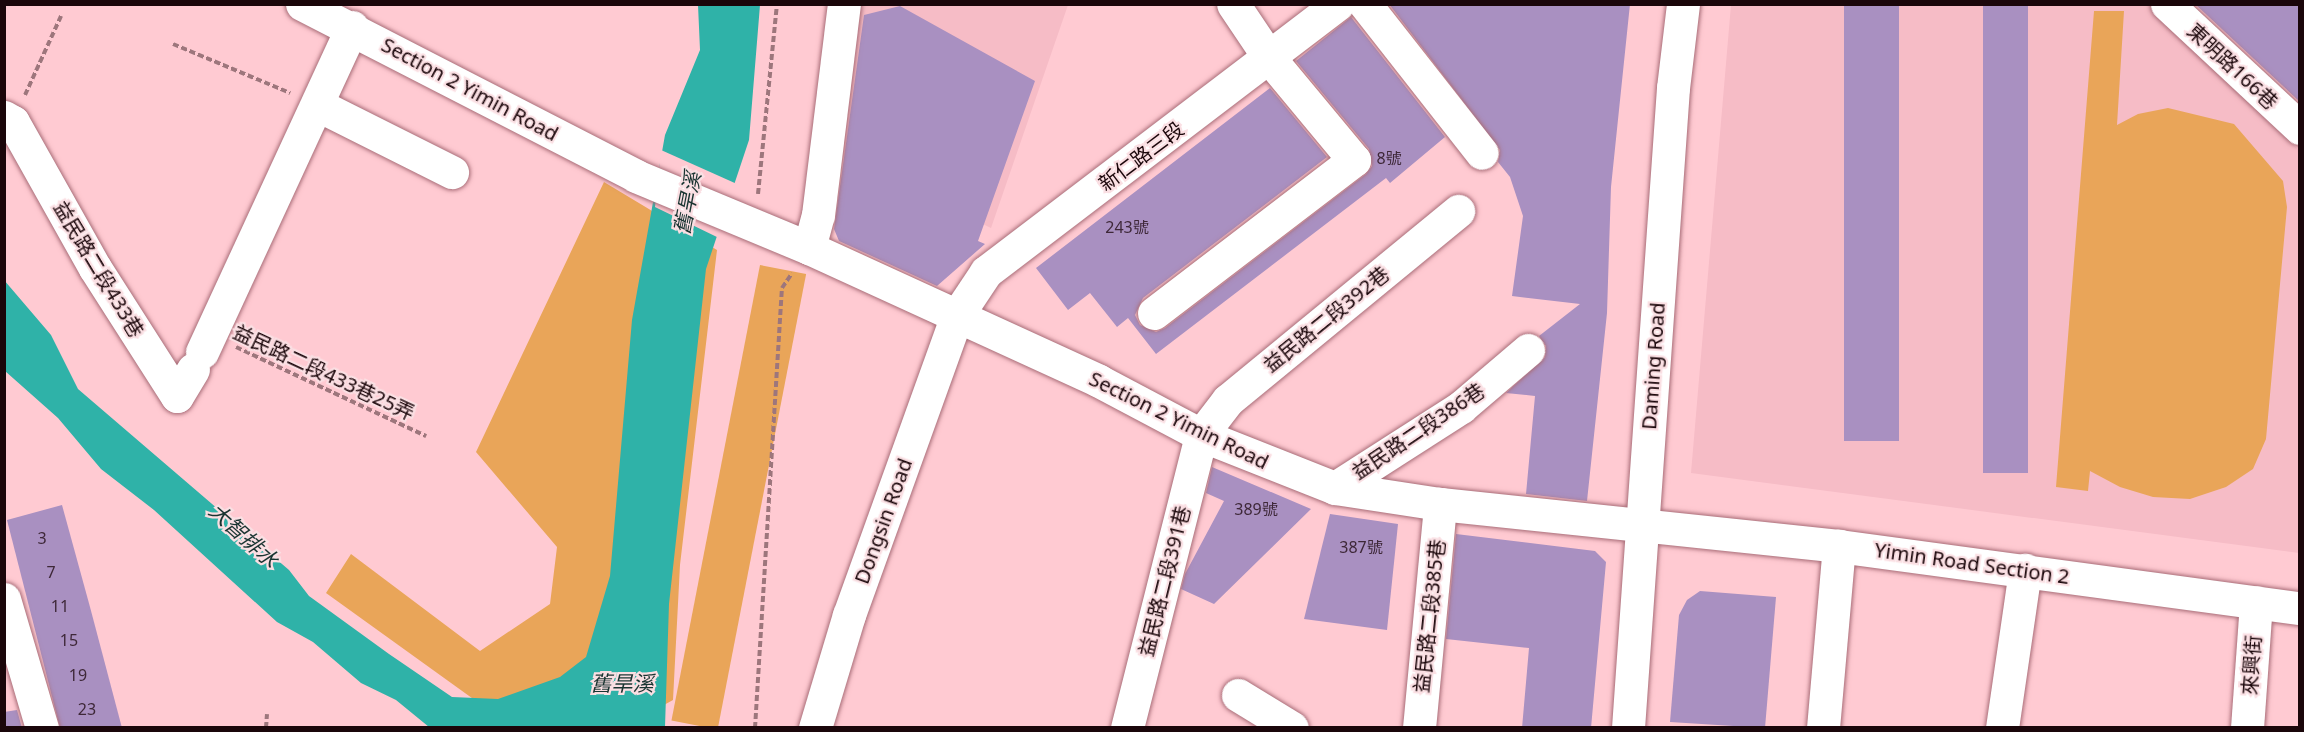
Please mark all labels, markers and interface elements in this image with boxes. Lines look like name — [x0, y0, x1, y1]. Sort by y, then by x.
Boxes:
street label: 東明路166巷 — [2183, 18, 2283, 114]
street label: Section 2 Yimin Road — [378, 32, 562, 146]
street label: 新仁路三段 — [1094, 116, 1188, 196]
house number: 8號 — [1376, 148, 1402, 168]
water label: 舊旱溪 — [669, 170, 705, 236]
street label: 益民路二段433巷 — [49, 197, 149, 341]
house number: 243號 — [1105, 217, 1149, 237]
street label: 益民路二段392巷 — [1258, 261, 1394, 377]
street label: Daming Road — [1637, 302, 1669, 430]
street label: 益民路二段433巷25弄 — [230, 319, 418, 425]
street label: Section 2 Yimin Road — [1085, 366, 1273, 474]
street label: 益民路二段386巷 — [1347, 378, 1489, 484]
street label: Dongsin Road — [849, 455, 917, 587]
water label: 大智排水 — [204, 498, 284, 572]
house number: 389號 — [1234, 499, 1278, 519]
street label: 益民路二段391巷 — [1134, 503, 1194, 659]
house number: 3 — [37, 528, 47, 548]
house number: 387號 — [1339, 537, 1383, 557]
street label: Yimin Road Section 2 — [1873, 537, 2071, 589]
street label: 益民路二段385巷 — [1409, 538, 1449, 694]
house number: 7 — [46, 562, 56, 582]
house number: 11 — [51, 596, 69, 616]
house number: 15 — [60, 630, 78, 650]
street label: 來興街 — [2237, 634, 2265, 696]
house number: 19 — [69, 665, 87, 685]
water label: 舊旱溪 — [591, 670, 653, 696]
house number: 23 — [78, 699, 96, 719]

